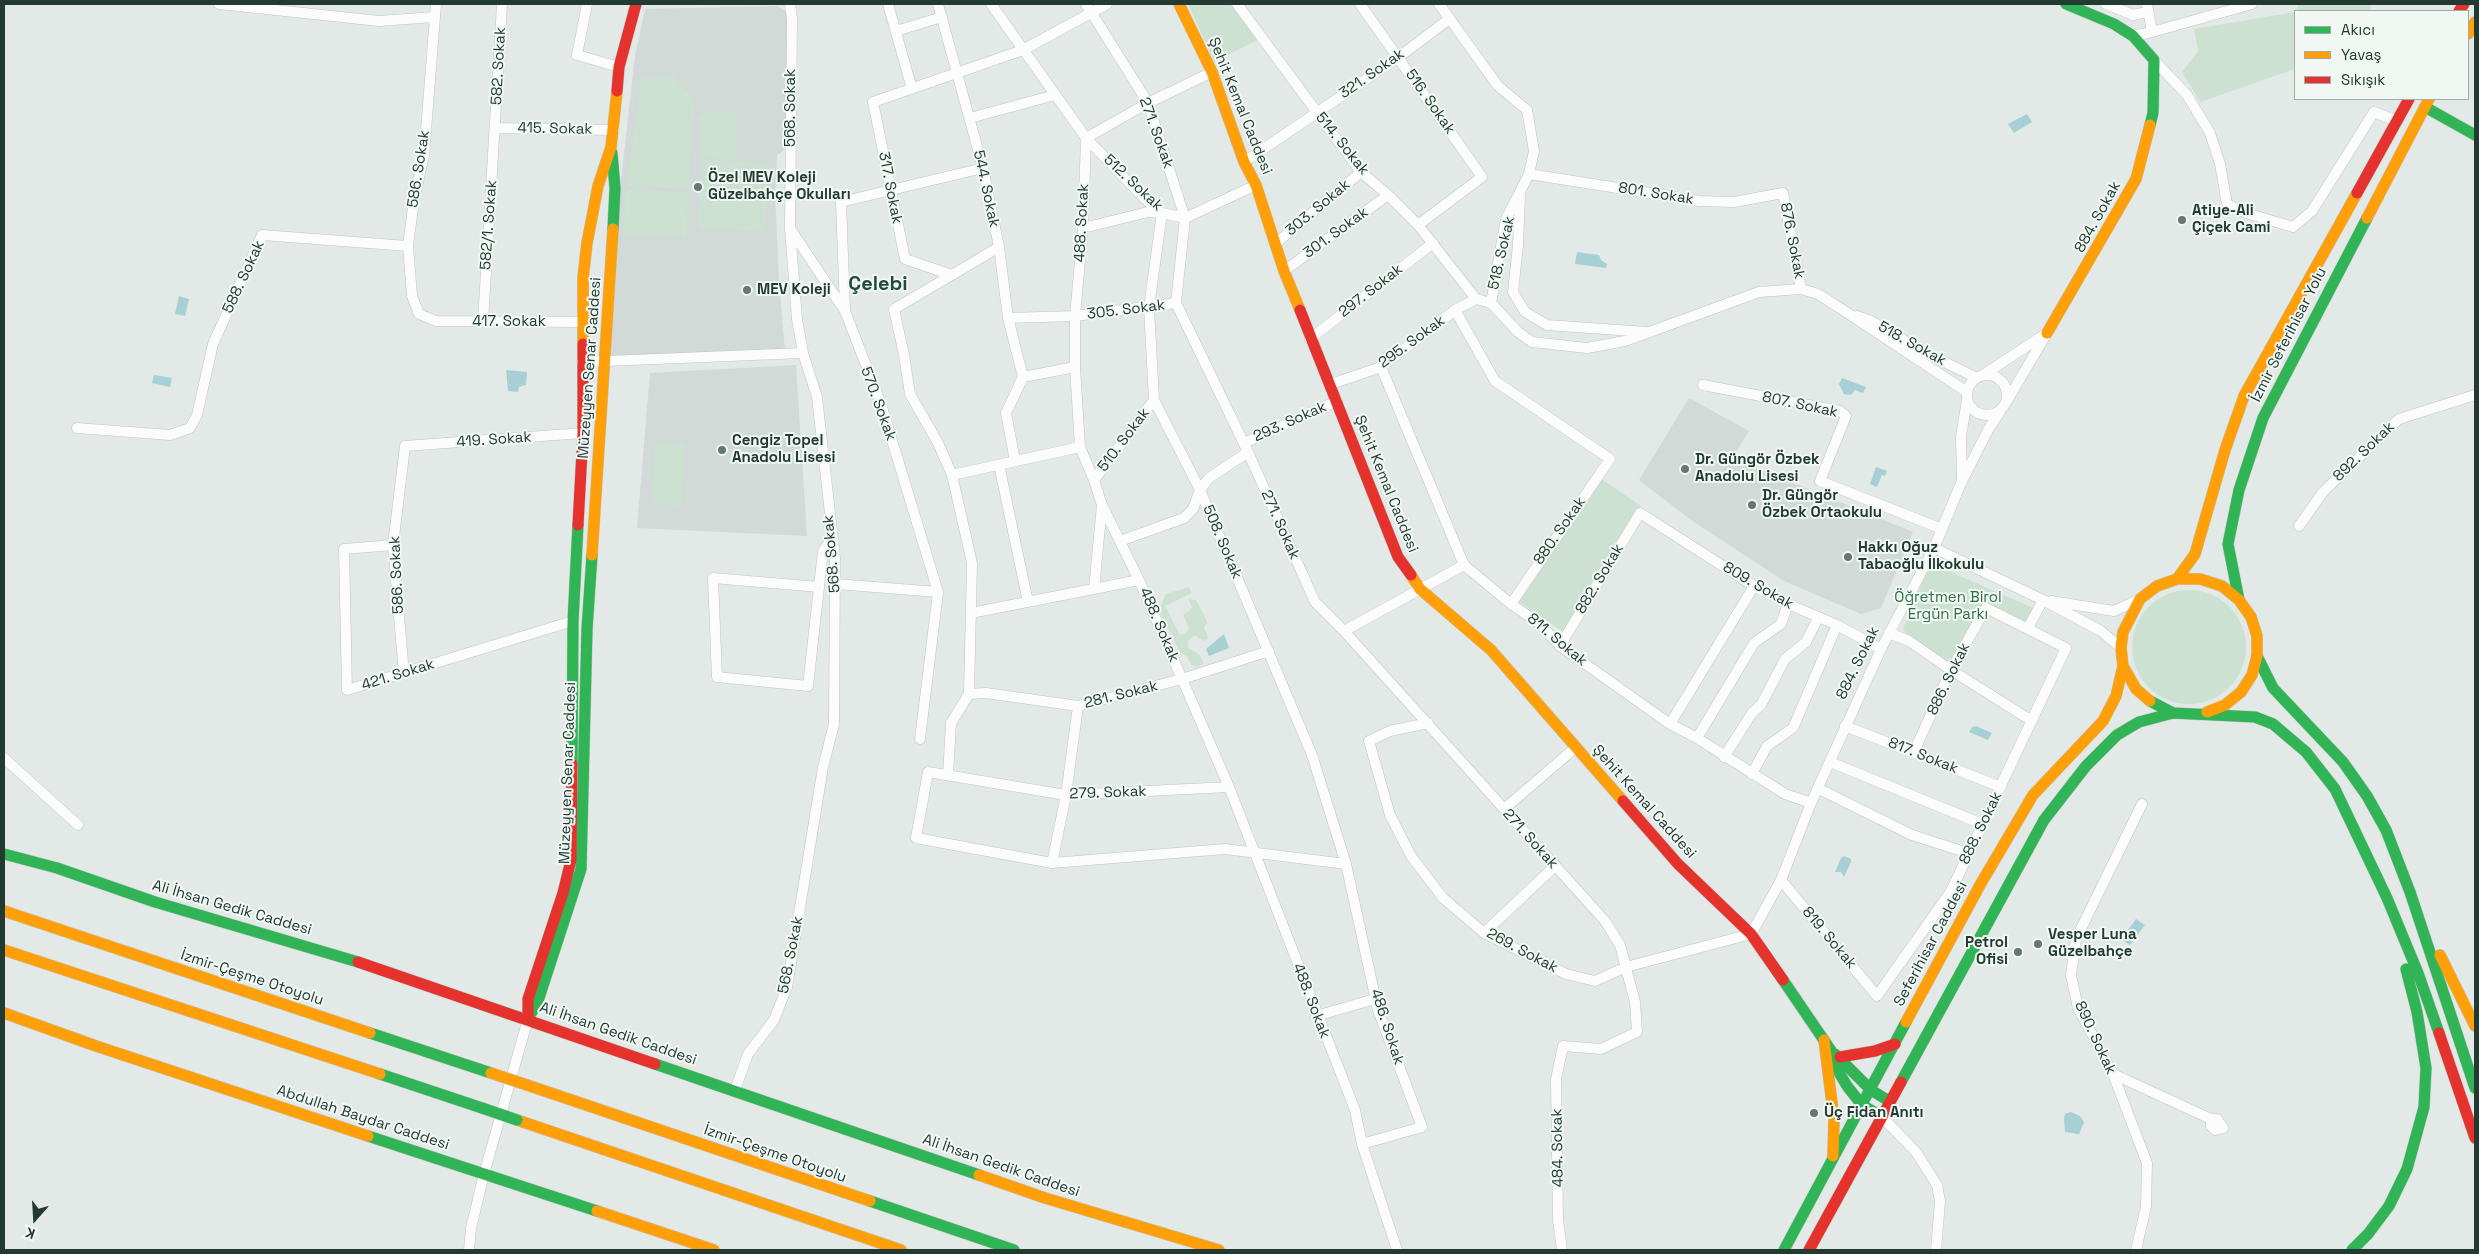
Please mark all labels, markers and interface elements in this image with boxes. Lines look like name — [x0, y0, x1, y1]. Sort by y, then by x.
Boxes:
legend — [2294, 10, 2469, 100]
text: Akıcı — [2341, 20, 2375, 39]
street label: 582. Sokak — [488, 27, 510, 105]
street label: Şehit Kemal Caddesi — [1204, 35, 1276, 177]
street label: 321. Sokak — [1336, 45, 1408, 103]
text: Yavaş — [2341, 45, 2381, 64]
street label: 516. Sokak — [1401, 66, 1459, 138]
street label: 568. Sokak — [782, 69, 800, 147]
text: Sıkışık — [2341, 70, 2385, 89]
street label: 271. Sokak — [1135, 95, 1177, 171]
street label: 514. Sokak — [1311, 109, 1373, 179]
street label: 415. Sokak — [517, 119, 593, 139]
street label: 586. Sokak — [404, 129, 434, 209]
street label: 544. Sokak — [969, 149, 1003, 229]
street label: 317. Sokak — [874, 150, 906, 226]
street label: 512. Sokak — [1100, 151, 1166, 215]
place label: Özel MEV Koleji Güzelbahçe Okulları — [708, 169, 851, 204]
street label: 303. Sokak — [1282, 176, 1354, 240]
street label: 884. Sokak — [2071, 178, 2125, 256]
street label: 801. Sokak — [1617, 179, 1695, 209]
street label: 582/1. Sokak — [477, 180, 501, 270]
marker: Özel MEV Koleji Güzelbahçe Okulları — [692, 181, 704, 193]
street label: 488. Sokak — [1071, 183, 1093, 263]
street label: 876. Sokak — [1776, 201, 1808, 281]
place label: Atiye-Ali Çiçek Cami — [2192, 202, 2270, 237]
street label: 301. Sokak — [1300, 203, 1372, 263]
street label: 518. Sokak — [1485, 214, 1519, 292]
marker: Atiye-Ali Çiçek Cami — [2176, 214, 2188, 226]
street label: 588. Sokak — [219, 238, 269, 316]
street label: 297. Sokak — [1335, 260, 1407, 322]
street label: İzmir Seferihisar Yolu — [2247, 265, 2331, 405]
district label: Çelebi — [848, 273, 908, 297]
street label: Müzeyyen Senar Caddesi — [575, 277, 605, 459]
place label: MEV Koleji — [757, 281, 831, 299]
marker: MEV Koleji — [741, 284, 753, 296]
street label: 305. Sokak — [1086, 296, 1166, 324]
street label: 295. Sokak — [1375, 312, 1449, 372]
street label: 417. Sokak — [472, 313, 546, 331]
street label: 518. Sokak — [1875, 318, 1949, 370]
street label: 570. Sokak — [856, 365, 900, 443]
street label: 807. Sokak — [1761, 388, 1839, 422]
street label: 293. Sokak — [1251, 398, 1329, 446]
street label: 510. Sokak — [1094, 405, 1154, 475]
street label: Şehit Kemal Caddesi — [1350, 413, 1422, 555]
street label: 892. Sokak — [2330, 418, 2398, 486]
street label: 419. Sokak — [456, 428, 532, 452]
place label: Cengiz Topel Anadolu Lisesi — [732, 432, 836, 467]
marker: Cengiz Topel Anadolu Lisesi — [716, 444, 728, 456]
place label: Dr. Güngör Özbek Anadolu Lisesi — [1695, 451, 1820, 486]
marker: Dr. Güngör Özbek Anadolu Lisesi — [1679, 463, 1691, 475]
street label: 271. Sokak — [1257, 487, 1303, 563]
place label: Dr. Güngör Özbek Ortaokulu — [1762, 487, 1882, 522]
street label: 880. Sokak — [1530, 494, 1590, 568]
marker: Dr. Güngör Özbek Ortaokulu — [1746, 499, 1758, 511]
street label: 508. Sokak — [1198, 502, 1246, 582]
street label: 568. Sokak — [820, 514, 844, 594]
street label: 586. Sokak — [386, 535, 408, 615]
place label: Hakkı Oğuz Tabaoğlu İlkokulu — [1858, 539, 1984, 574]
street label: 882. Sokak — [1572, 541, 1628, 617]
marker: Hakkı Oğuz Tabaoğlu İlkokulu — [1842, 551, 1854, 563]
street label: 809. Sokak — [1719, 559, 1797, 613]
street label: 488. Sokak — [1135, 585, 1183, 665]
park label: Öğretmen Birol Ergün Parkı — [1894, 589, 2002, 624]
street label: 811. Sokak — [1523, 610, 1591, 670]
street label: 884. Sokak — [1833, 624, 1883, 702]
street label: 886. Sokak — [1924, 640, 1974, 718]
street label: 421. Sokak — [359, 655, 437, 695]
street label: 281. Sokak — [1082, 677, 1160, 713]
street label: Müzeyyen Senar Caddesi — [556, 682, 580, 864]
street label: 817. Sokak — [1885, 734, 1961, 778]
street label: Şehit Kemal Caddesi — [1588, 742, 1700, 862]
street label: 279. Sokak — [1069, 783, 1147, 803]
street label: 888. Sokak — [1956, 789, 2006, 867]
street label: 271. Sokak — [1498, 805, 1562, 873]
street label: Ali İhsan Gedik Caddesi — [150, 877, 314, 939]
street label: Seferihisar Caddesi — [1890, 878, 1972, 1010]
street label: 819. Sokak — [1798, 903, 1860, 973]
street label: 568. Sokak — [775, 915, 807, 995]
street label: 269. Sokak — [1483, 925, 1561, 977]
place label: Vesper Luna Güzelbahçe — [2048, 926, 2137, 961]
place label: Petrol Ofisi — [1965, 934, 2008, 969]
marker: Vesper Luna Güzelbahçe — [2032, 938, 2044, 950]
street label: İzmir-Çeşme Otoyolu — [178, 946, 326, 1010]
marker: Petrol Ofisi — [2012, 946, 2024, 958]
street label: 488. Sokak — [1288, 961, 1334, 1041]
street label: 486. Sokak — [1366, 987, 1408, 1067]
street label: Ali İhsan Gedik Caddesi — [537, 999, 699, 1069]
street label: 890. Sokak — [2070, 999, 2120, 1077]
street label: Abdullah Baydar Caddesi — [275, 1082, 451, 1154]
place label: Üç Fidan Anıtı — [1824, 1104, 1924, 1122]
marker: Üç Fidan Anıtı — [1808, 1107, 1820, 1119]
street label: 484. Sokak — [1548, 1108, 1568, 1188]
street label: İzmir-Çeşme Otoyolu — [701, 1121, 849, 1187]
street label: Ali İhsan Gedik Caddesi — [920, 1131, 1082, 1201]
north arrow — [10, 1194, 60, 1244]
text: K — [23, 1223, 37, 1243]

